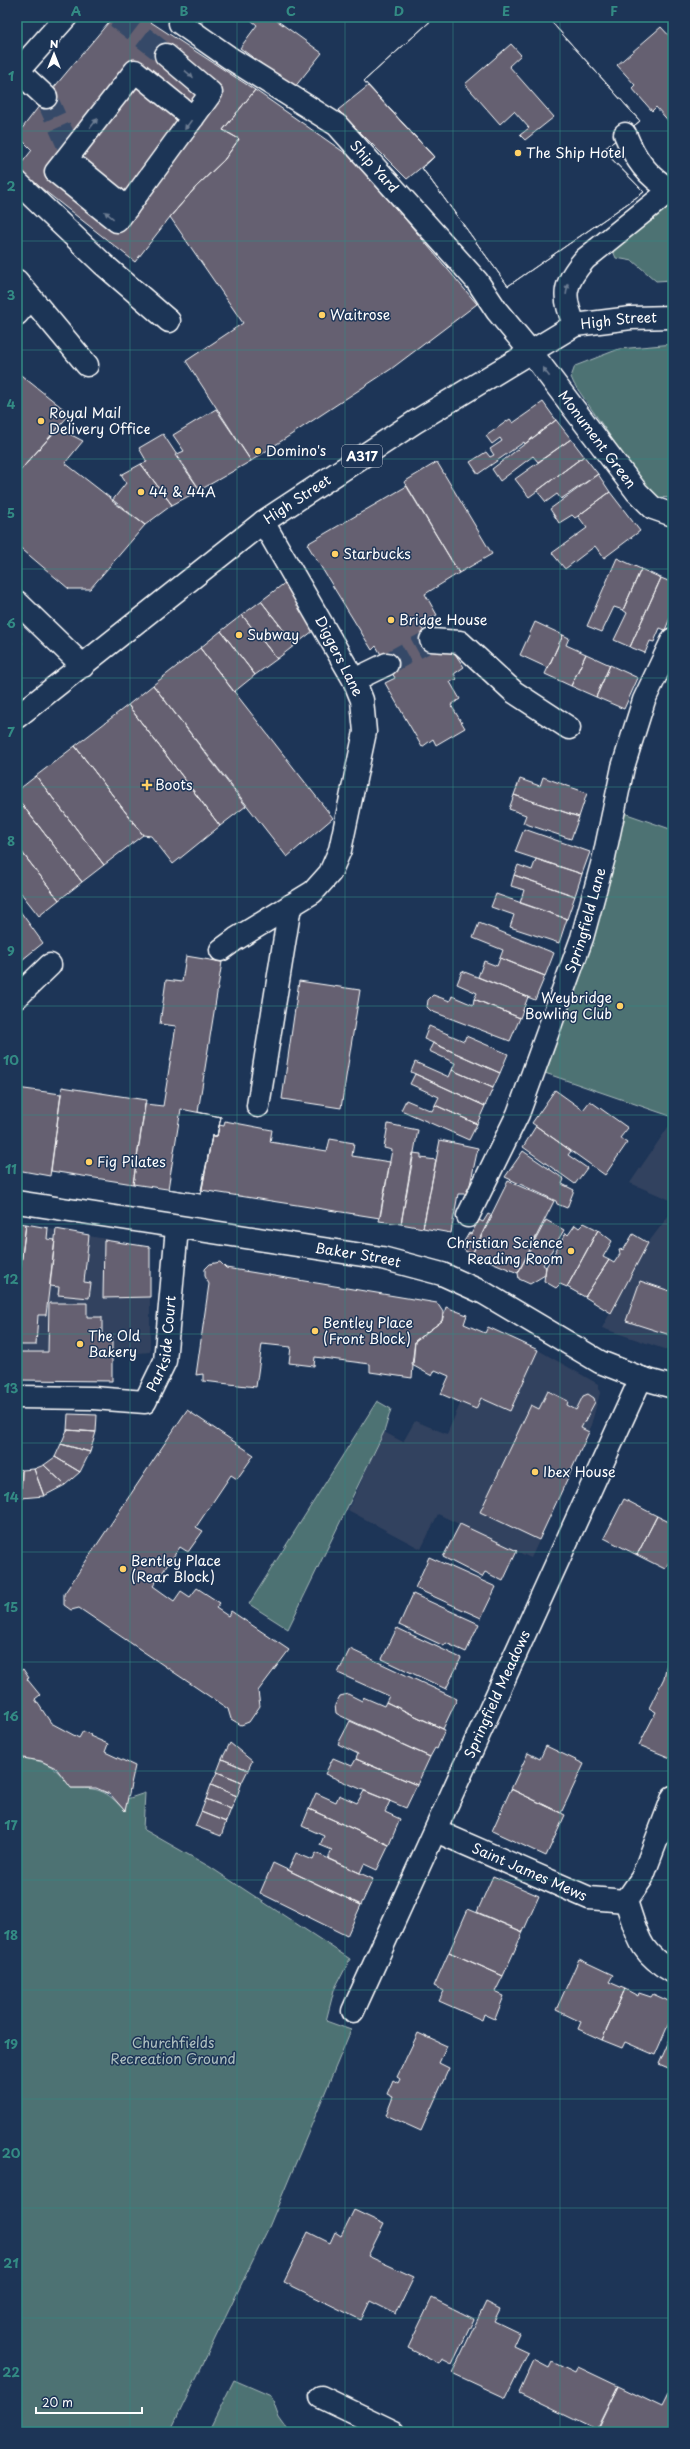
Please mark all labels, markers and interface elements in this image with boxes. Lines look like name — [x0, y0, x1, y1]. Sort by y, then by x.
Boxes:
text: A — [71, 1, 81, 20]
text: B — [180, 1, 189, 20]
text: C — [286, 1, 296, 20]
text: D — [394, 1, 404, 20]
text: E — [502, 1, 510, 20]
text: F — [610, 1, 618, 20]
north arrow — [34, 34, 74, 74]
text: N — [50, 35, 59, 52]
text: 1 — [8, 66, 14, 85]
one-way arrow — [184, 69, 193, 78]
one-way arrow — [90, 118, 98, 129]
one-way arrow — [184, 119, 192, 130]
street label: Ship Yard — [345, 135, 404, 197]
place label: The Ship Hotel — [526, 142, 625, 163]
marker: The Ship Hotel — [513, 148, 523, 158]
text: 2 — [6, 176, 16, 195]
one-way arrow — [104, 211, 115, 219]
one-way arrow — [564, 282, 570, 295]
text: 3 — [7, 285, 16, 304]
place label: Waitrose — [330, 304, 390, 325]
street label: High Street — [579, 306, 657, 334]
marker: Waitrose — [317, 310, 327, 320]
one-way arrow — [542, 366, 551, 377]
street label: Monument Green — [554, 386, 642, 493]
text: 4 — [7, 394, 16, 413]
place label: Royal Mail Delivery Office — [49, 402, 150, 439]
marker: Royal Mail Delivery Office — [36, 416, 46, 426]
place label: Domino's — [266, 440, 326, 461]
road number: A317 — [342, 445, 382, 467]
marker: Domino's — [253, 446, 263, 456]
street label: High Street — [259, 469, 335, 529]
place label: 44 & 44A — [149, 481, 216, 502]
marker: 44 & 44A — [136, 487, 146, 497]
text: 5 — [7, 503, 15, 522]
place label: Starbucks — [343, 543, 411, 564]
marker: Starbucks — [330, 549, 340, 559]
place label: Bridge House — [399, 609, 488, 630]
street label: Diggers Lane — [310, 612, 369, 700]
text: 6 — [6, 613, 16, 632]
marker: Bridge House — [386, 615, 396, 625]
place label: Subway — [247, 624, 299, 645]
marker: Subway — [234, 630, 244, 640]
text: 7 — [7, 722, 15, 741]
place label: Boots — [155, 774, 193, 795]
marker: Boots — [142, 780, 152, 790]
text: 8 — [7, 831, 15, 850]
street label: Springfield Lane — [559, 865, 611, 976]
text: 9 — [7, 941, 15, 960]
place label: Weybridge Bowling Club — [525, 987, 612, 1024]
marker: Weybridge Bowling Club — [615, 1001, 625, 1011]
text: 10 — [3, 1050, 19, 1069]
place label: Fig Pilates — [97, 1151, 166, 1172]
marker: Fig Pilates — [84, 1157, 94, 1167]
text: 11 — [5, 1159, 17, 1178]
place label: Christian Science Reading Room — [446, 1232, 563, 1269]
street label: Baker Street — [313, 1237, 404, 1273]
marker: Christian Science Reading Room — [566, 1246, 576, 1256]
text: 12 — [3, 1269, 19, 1288]
street label: Parkside Court — [141, 1294, 181, 1395]
place label: Bentley Place (Front Block) — [323, 1312, 413, 1349]
place label: The Old Bakery — [88, 1325, 141, 1362]
marker: Bentley Place (Front Block) — [310, 1326, 320, 1336]
marker: The Old Bakery — [75, 1339, 85, 1349]
text: 13 — [4, 1378, 19, 1397]
place label: Ibex House — [543, 1461, 616, 1482]
marker: Ibex House — [530, 1467, 540, 1477]
text: 14 — [3, 1487, 19, 1506]
place label: Bentley Place (Rear Block) — [131, 1550, 221, 1587]
marker: Bentley Place (Rear Block) — [118, 1564, 128, 1574]
text: 15 — [4, 1597, 18, 1616]
street label: Springfield Meadows — [458, 1627, 535, 1761]
text: 16 — [3, 1706, 19, 1725]
text: 17 — [4, 1815, 18, 1834]
street label: Saint James Mews — [469, 1837, 591, 1906]
text: 18 — [4, 1925, 18, 1944]
park label: Churchfields Recreation Ground — [110, 2032, 236, 2069]
text: 19 — [4, 2034, 18, 2053]
text: 20 — [2, 2143, 21, 2162]
text: 21 — [3, 2253, 19, 2272]
text: 22 — [2, 2362, 20, 2381]
scale bar — [36, 2389, 142, 2415]
text: 20 m — [42, 2393, 73, 2411]

